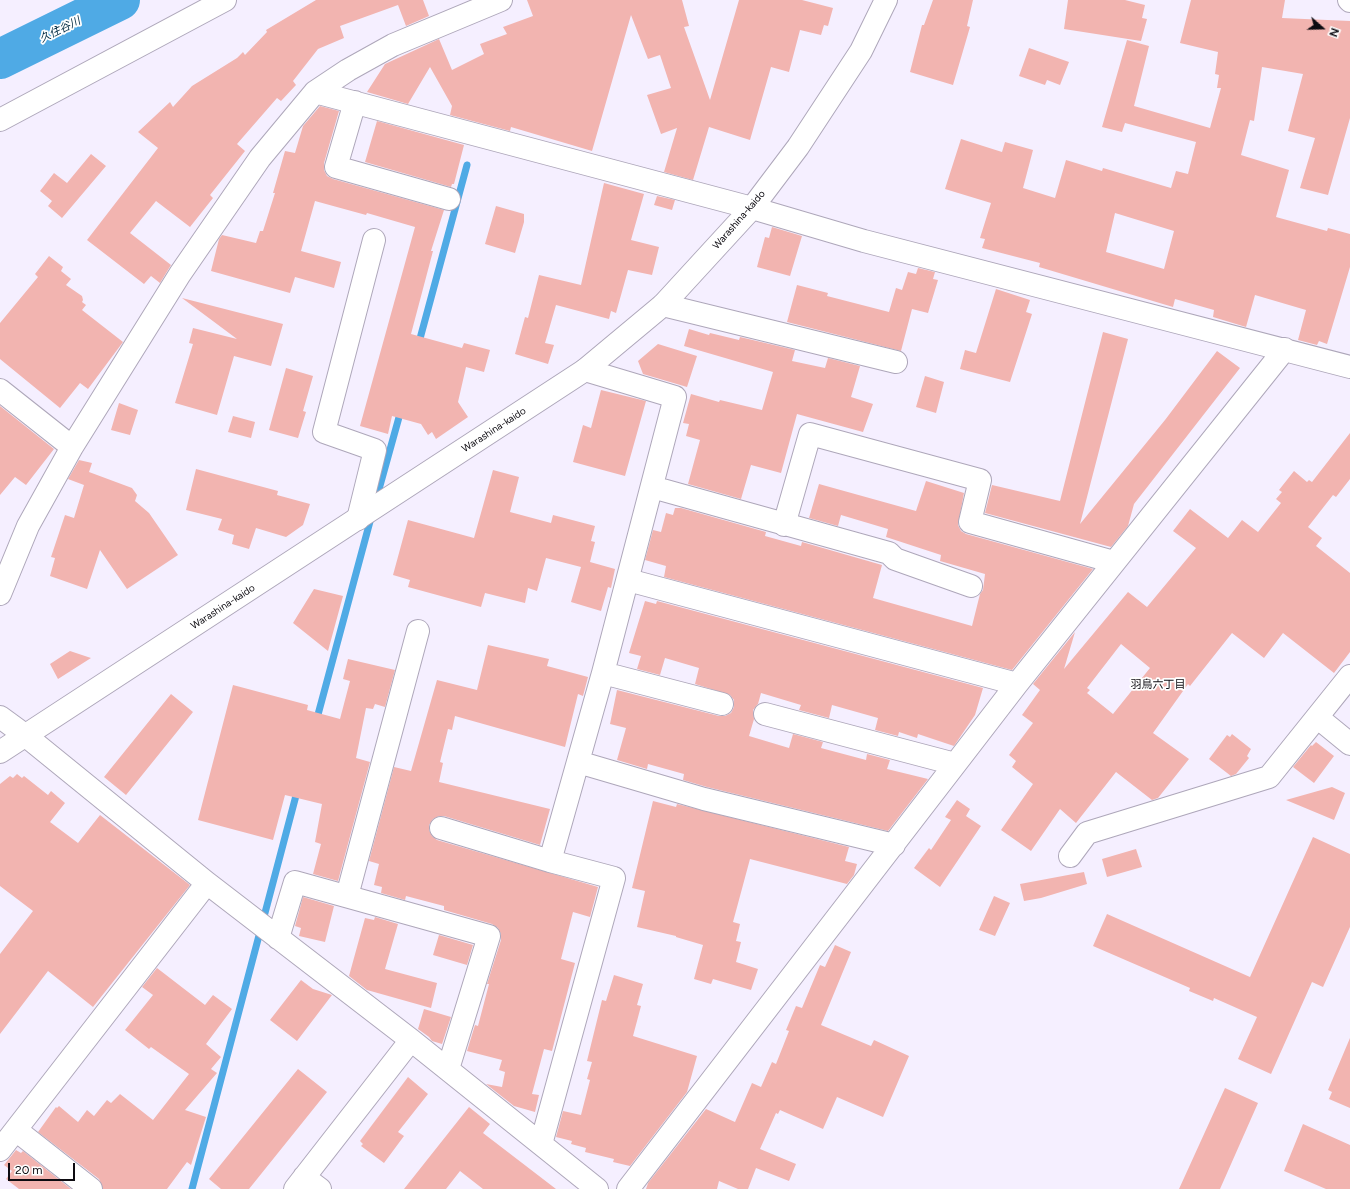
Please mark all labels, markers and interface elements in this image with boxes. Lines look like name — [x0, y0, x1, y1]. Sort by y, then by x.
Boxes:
north arrow — [1302, 8, 1342, 48]
water label: 久住谷川 — [37, 14, 83, 46]
text: N — [1326, 26, 1341, 38]
street label: Warashina-kaido — [710, 188, 768, 252]
street label: Warashina-kaido — [460, 405, 528, 455]
street label: Warashina-kaido — [189, 582, 257, 632]
district label: 羽鳥六丁目 — [1131, 678, 1185, 692]
scale bar — [10, 1155, 77, 1181]
text: 20 m — [15, 1163, 43, 1177]

